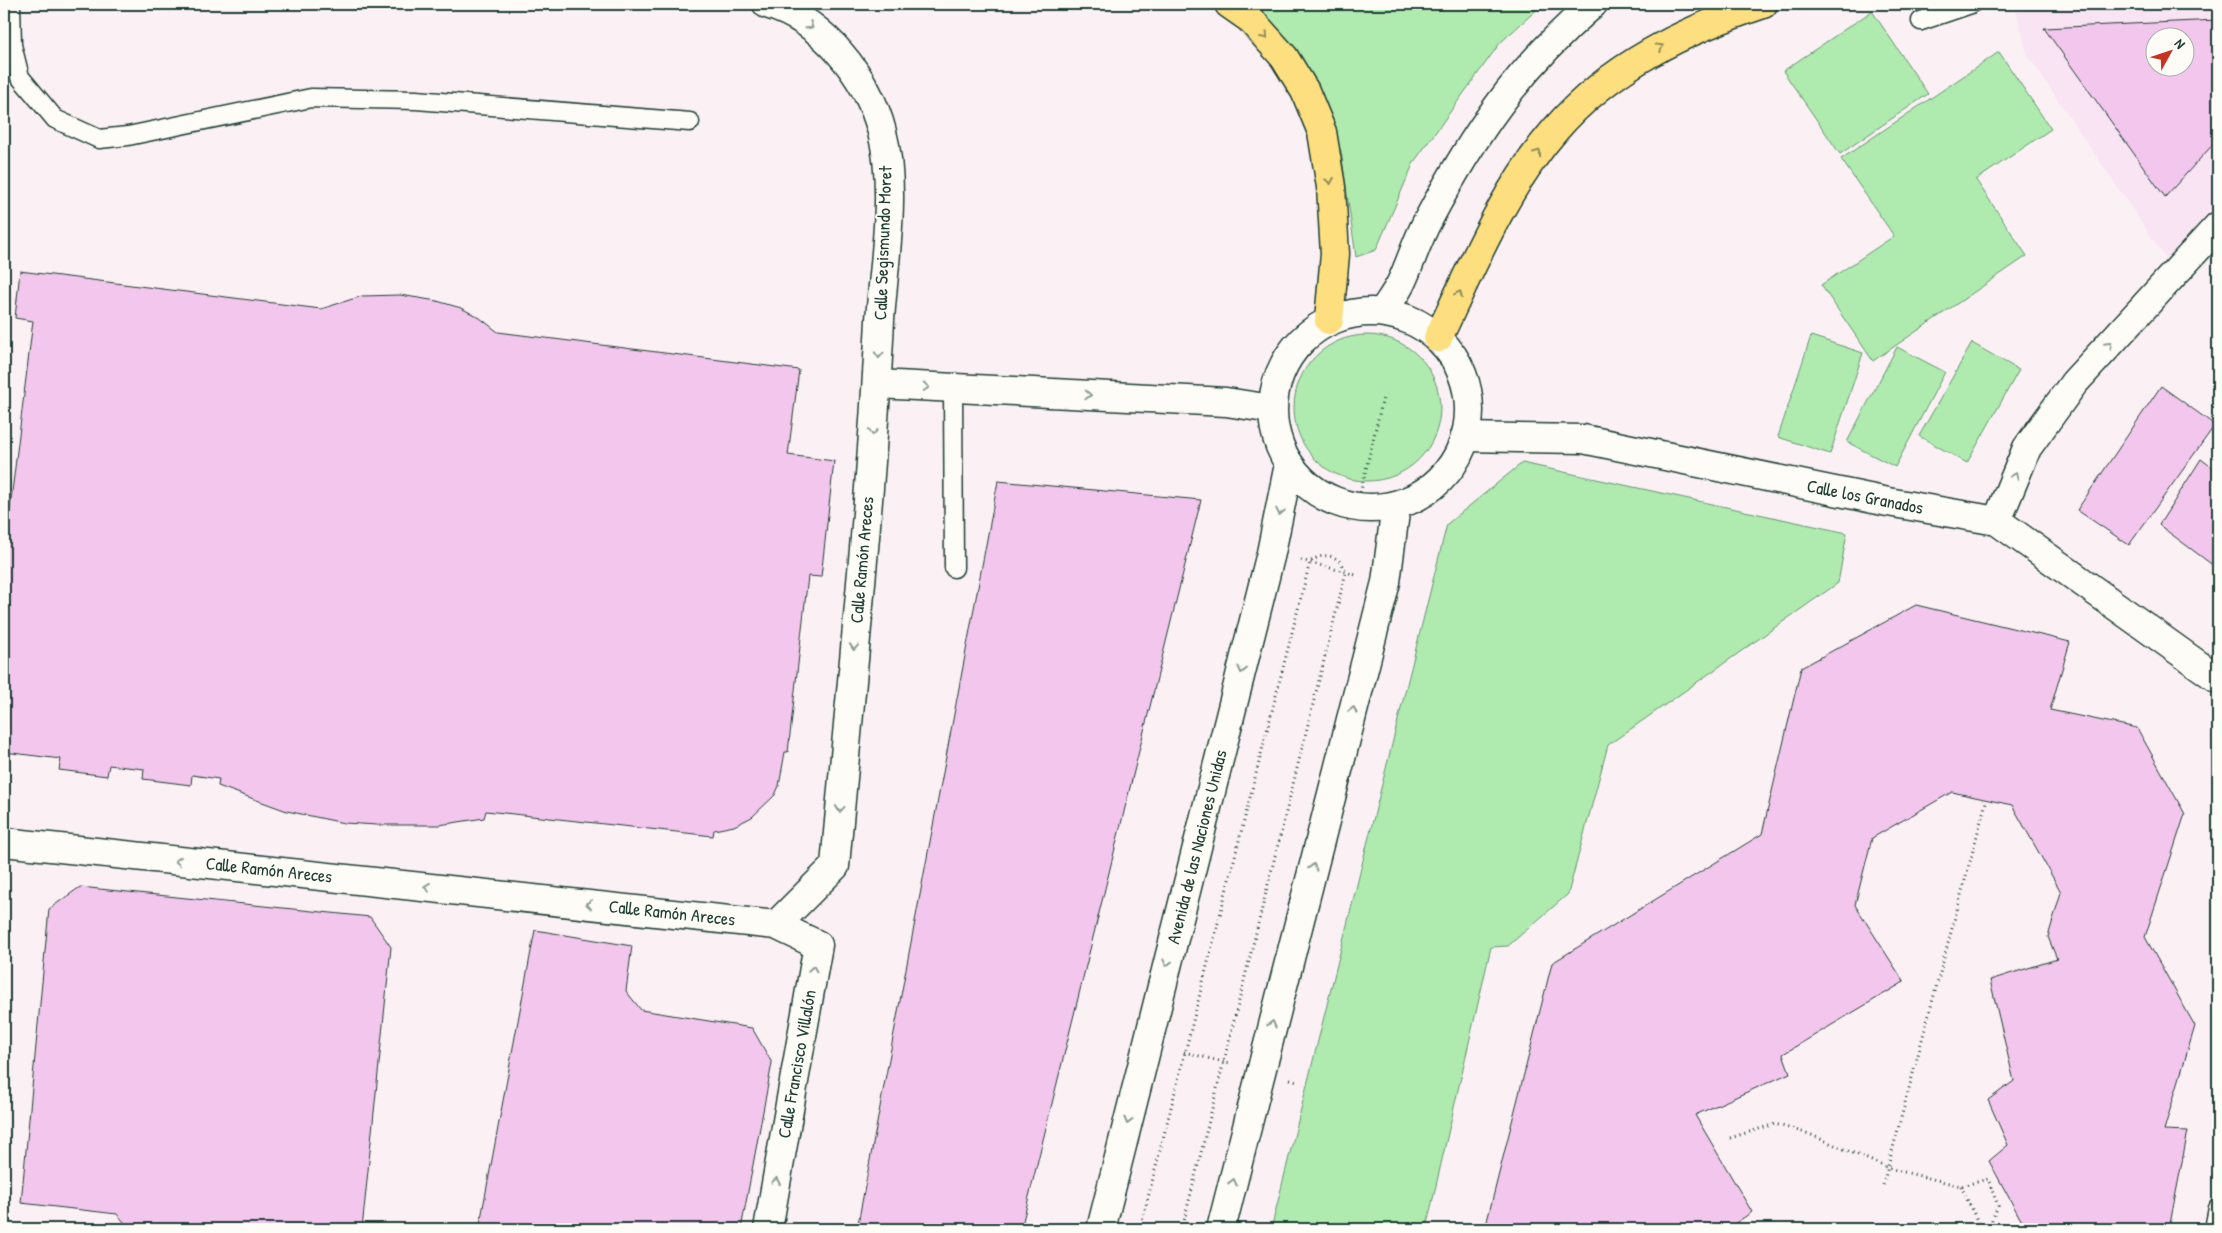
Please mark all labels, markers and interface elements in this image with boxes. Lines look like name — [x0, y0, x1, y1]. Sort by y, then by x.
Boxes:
one-way arrow — [804, 20, 813, 29]
north arrow — [2144, 28, 2194, 78]
one-way arrow — [1259, 30, 1268, 39]
text: N — [2171, 34, 2190, 53]
one-way arrow — [1654, 43, 1663, 53]
one-way arrow — [1532, 149, 1541, 158]
street label: Calle Segismundo Moret — [867, 164, 898, 321]
one-way arrow — [1324, 177, 1335, 185]
one-way arrow — [1453, 290, 1463, 299]
one-way arrow — [2103, 341, 2112, 350]
one-way arrow — [873, 351, 884, 359]
one-way arrow — [922, 381, 930, 392]
one-way arrow — [1084, 389, 1092, 400]
one-way arrow — [868, 429, 879, 437]
one-way arrow — [2009, 472, 2020, 481]
street label: Calle los Granados — [1805, 473, 1926, 520]
street label: Calle Ramón Areces — [844, 496, 879, 624]
one-way arrow — [1275, 508, 1285, 517]
one-way arrow — [849, 643, 860, 651]
one-way arrow — [1237, 666, 1247, 674]
one-way arrow — [1347, 705, 1358, 714]
street label: Avenida de las Naciones Unidas — [1160, 747, 1233, 947]
one-way arrow — [835, 805, 846, 813]
street label: Calle Ramón Areces — [205, 850, 334, 889]
one-way arrow — [174, 855, 182, 866]
one-way arrow — [1307, 862, 1318, 871]
one-way arrow — [423, 882, 431, 893]
street label: Calle Ramón Areces — [608, 893, 737, 932]
one-way arrow — [584, 899, 592, 910]
one-way arrow — [1162, 959, 1173, 968]
one-way arrow — [808, 965, 818, 974]
street label: Calle Francisco Villalón — [771, 988, 822, 1140]
one-way arrow — [1267, 1021, 1277, 1029]
one-way arrow — [1123, 1116, 1133, 1124]
one-way arrow — [771, 1177, 781, 1186]
one-way arrow — [1227, 1177, 1238, 1186]

